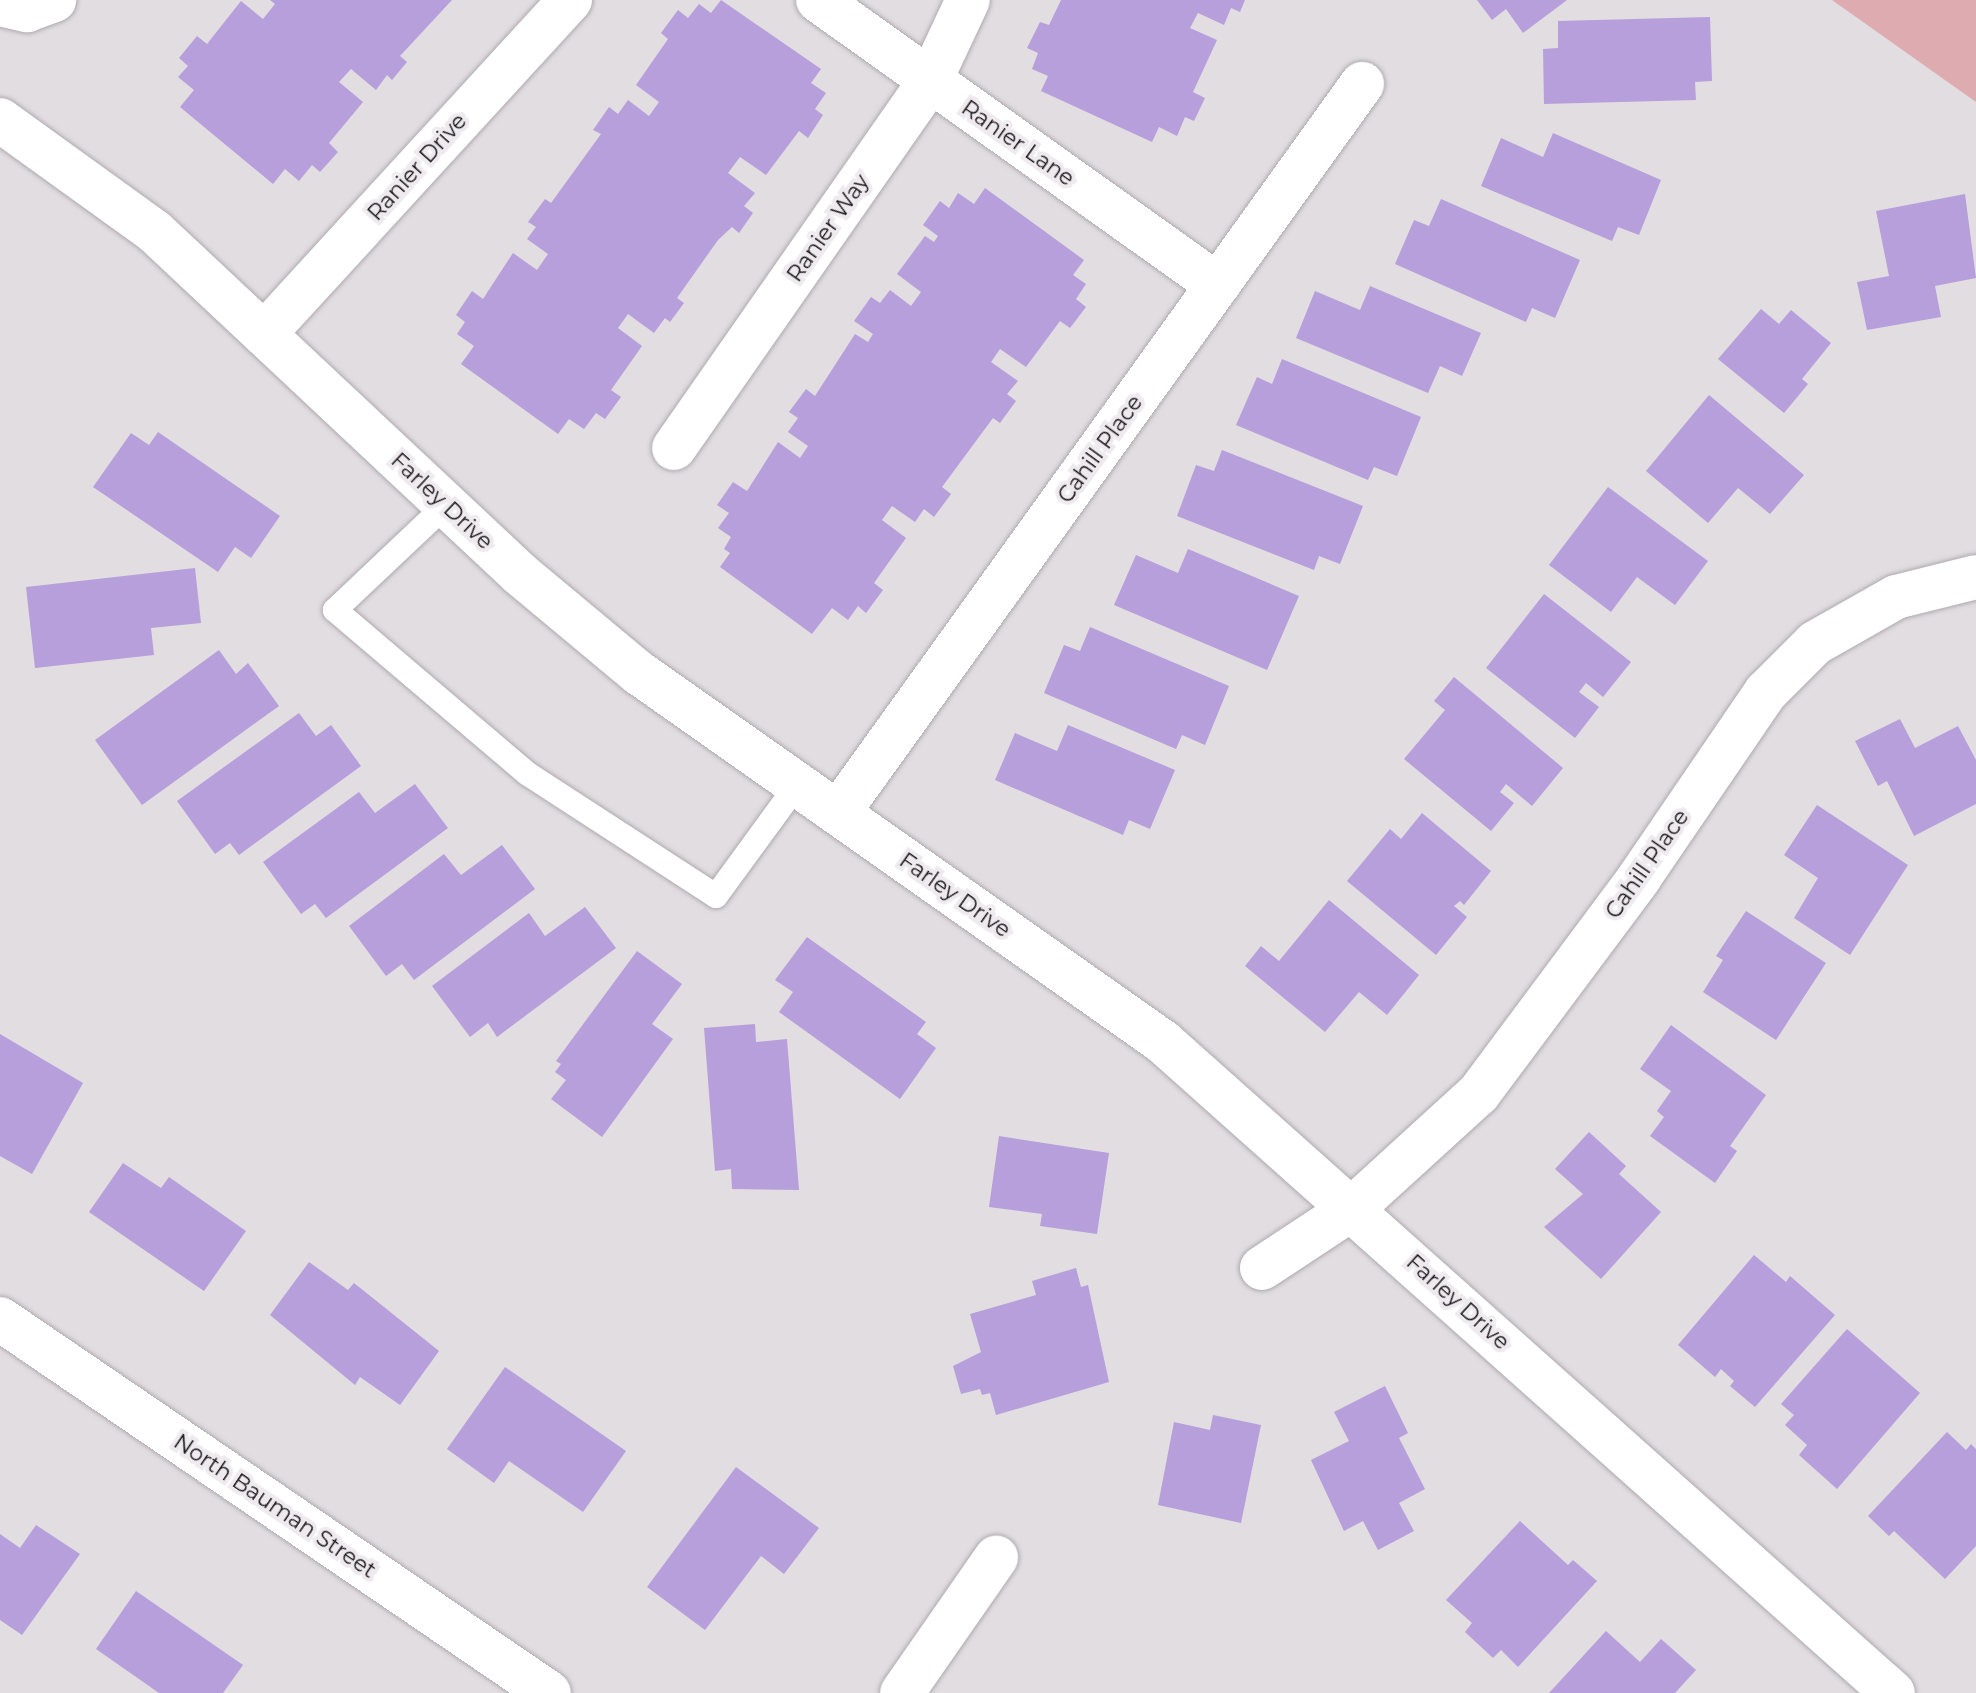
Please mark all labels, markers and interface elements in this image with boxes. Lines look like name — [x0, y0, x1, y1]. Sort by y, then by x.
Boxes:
street label: Ranier Lane — [957, 94, 1079, 192]
street label: Ranier Drive — [362, 108, 472, 226]
street label: Ranier Way — [781, 169, 875, 287]
street label: Cahill Place — [1052, 390, 1148, 508]
street label: Farley Drive — [386, 447, 498, 555]
street label: Cahill Place — [1600, 804, 1694, 924]
street label: Farley Drive — [894, 847, 1016, 943]
street label: Farley Drive — [1401, 1249, 1515, 1355]
street label: North Bauman Street — [169, 1428, 381, 1584]

